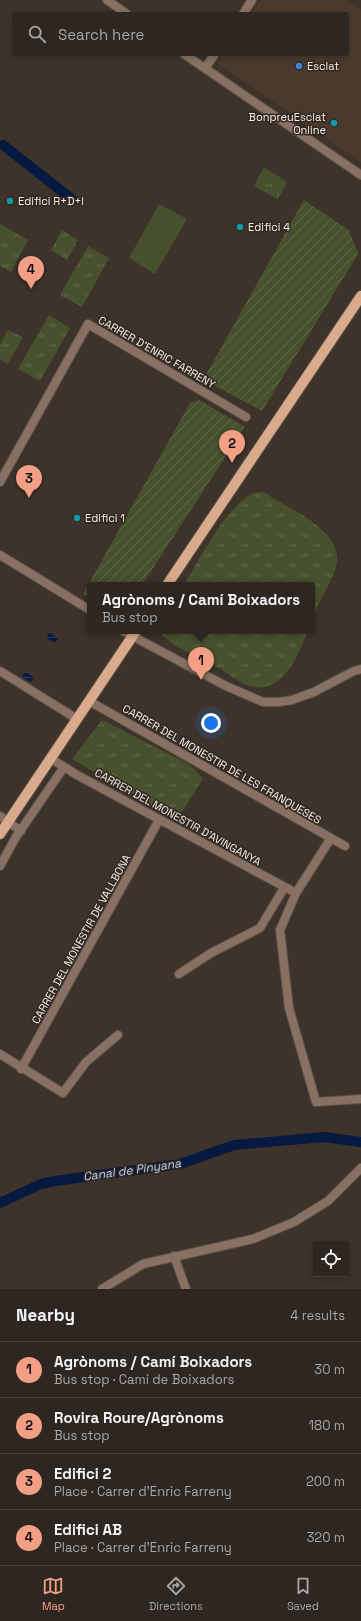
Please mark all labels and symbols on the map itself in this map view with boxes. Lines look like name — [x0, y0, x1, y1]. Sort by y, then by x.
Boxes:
place label: Esclat — [307, 59, 339, 73]
marker: Esclat — [294, 61, 304, 71]
place label: BonpreuEsclat Online — [249, 110, 326, 137]
marker: BonpreuEsclat Online — [329, 118, 339, 128]
place label: Edifici R+D+I — [18, 194, 84, 208]
marker: Edifici R+D+I — [5, 196, 15, 206]
place label: Edifici 4 — [248, 220, 290, 234]
marker: Edifici 4 — [235, 222, 245, 232]
pin: 4 — [18, 256, 44, 289]
street label: CARRER D'ENRIC FARRENY — [96, 313, 218, 392]
pin: 2 — [219, 430, 245, 463]
pin: 3 — [16, 465, 42, 498]
place label: Edifici 1 — [85, 511, 125, 525]
marker: Edifici 1 — [72, 513, 82, 523]
pin: 1 — [188, 647, 214, 680]
street label: CARRER DEL MONESTIR DE LES FRANQUESES — [120, 701, 324, 827]
your location — [201, 713, 221, 733]
street label: CARRER DEL MONESTIR D'AVINGANYA — [92, 765, 264, 869]
street label: CARRER DEL MONESTIR DE VALLBONA — [28, 852, 134, 1026]
water label: Canal de Pinyana — [82, 1155, 182, 1185]

